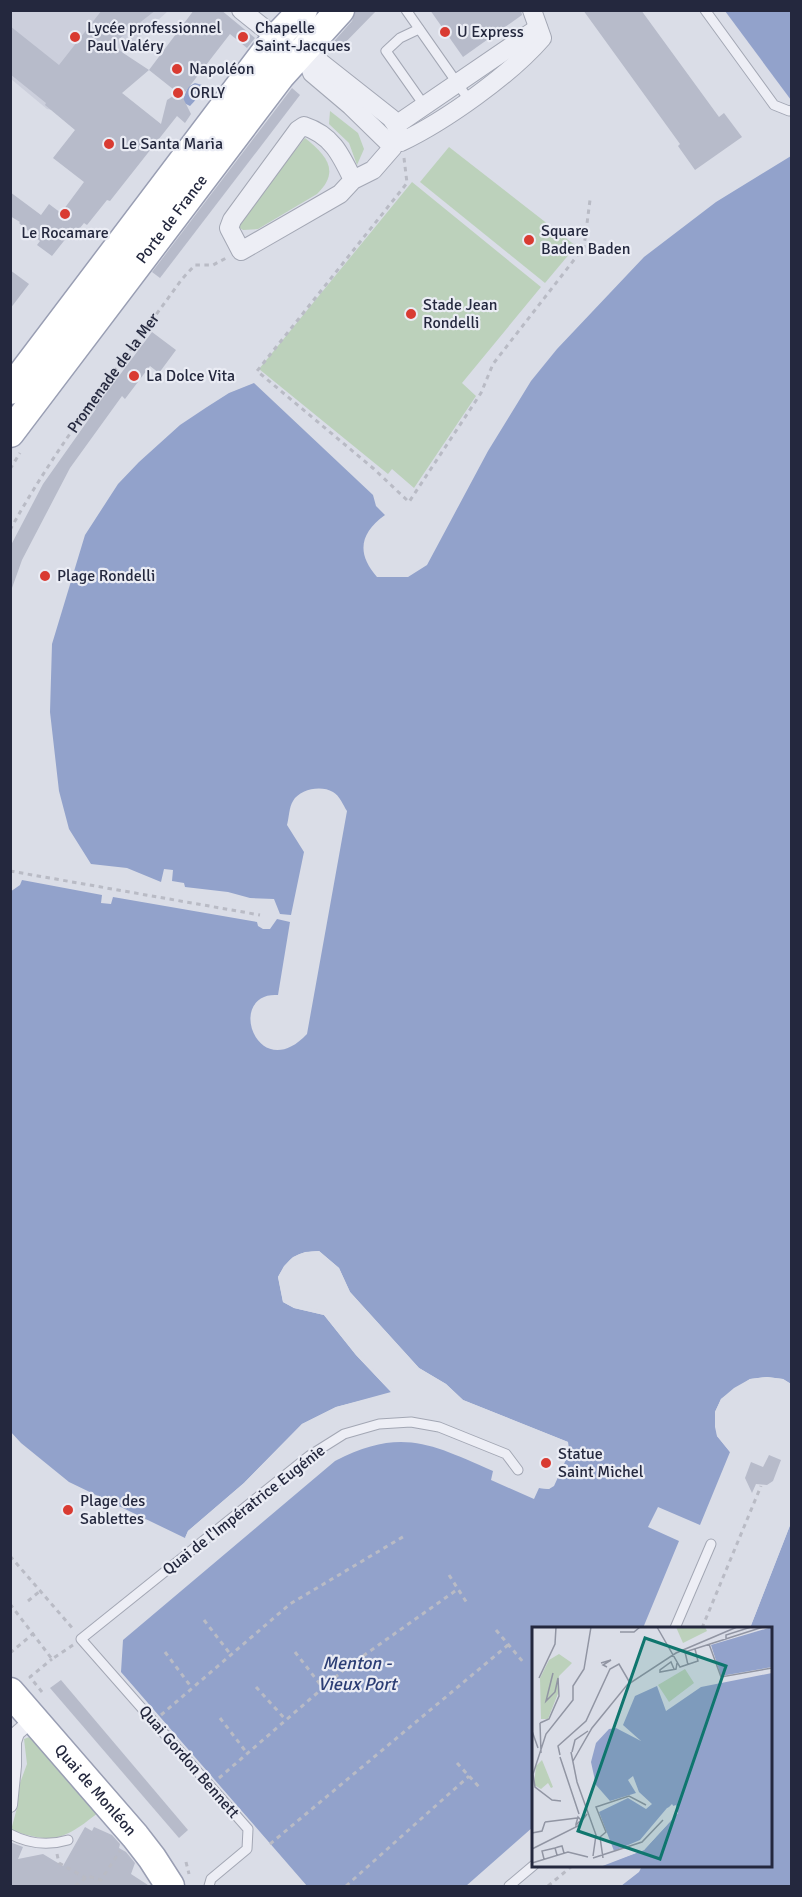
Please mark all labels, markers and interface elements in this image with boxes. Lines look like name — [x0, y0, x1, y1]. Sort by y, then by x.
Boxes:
place label: Lycée professionnel Paul Valéry — [87, 18, 222, 56]
place label: Chapelle Saint-Jacques — [255, 18, 351, 56]
place label: U Express — [457, 22, 524, 42]
marker: U Express — [438, 25, 452, 39]
marker: Lycée professionnel Paul Valéry — [68, 30, 82, 44]
marker: Chapelle Saint-Jacques — [236, 30, 250, 44]
place label: Napoléon — [189, 59, 254, 79]
marker: Napoléon — [170, 62, 184, 76]
place label: ORLY — [190, 83, 225, 103]
marker: ORLY — [171, 86, 185, 100]
place label: Le Santa Maria — [121, 134, 223, 154]
marker: Le Santa Maria — [102, 137, 116, 151]
street label: Porte de France — [132, 171, 212, 268]
marker: Le Rocamare — [58, 207, 72, 221]
place label: Square Baden Baden — [541, 221, 630, 259]
place label: Le Rocamare — [21, 223, 109, 243]
marker: Square Baden Baden — [522, 233, 536, 247]
place label: Stade Jean Rondelli — [423, 295, 498, 333]
marker: Stade Jean Rondelli — [404, 307, 418, 321]
street label: Promenade de la Mer — [63, 309, 164, 437]
place label: La Dolce Vita — [146, 366, 235, 386]
marker: La Dolce Vita — [127, 369, 141, 383]
place label: Plage Rondelli — [57, 566, 155, 586]
marker: Plage Rondelli — [38, 569, 52, 583]
street label: Quai de l'Impératrice Eugénie — [159, 1440, 329, 1580]
place label: Statue Saint Michel — [558, 1444, 644, 1482]
marker: Statue Saint Michel — [539, 1456, 553, 1470]
place label: Plage des Sablettes — [80, 1491, 145, 1529]
marker: Plage des Sablettes — [61, 1503, 75, 1517]
inset map — [532, 1627, 772, 1867]
water label: Menton - Vieux Port — [318, 1652, 399, 1695]
street label: Quai Gordon Bennett — [135, 1702, 244, 1823]
street label: Quai de Monléon — [50, 1740, 140, 1840]

